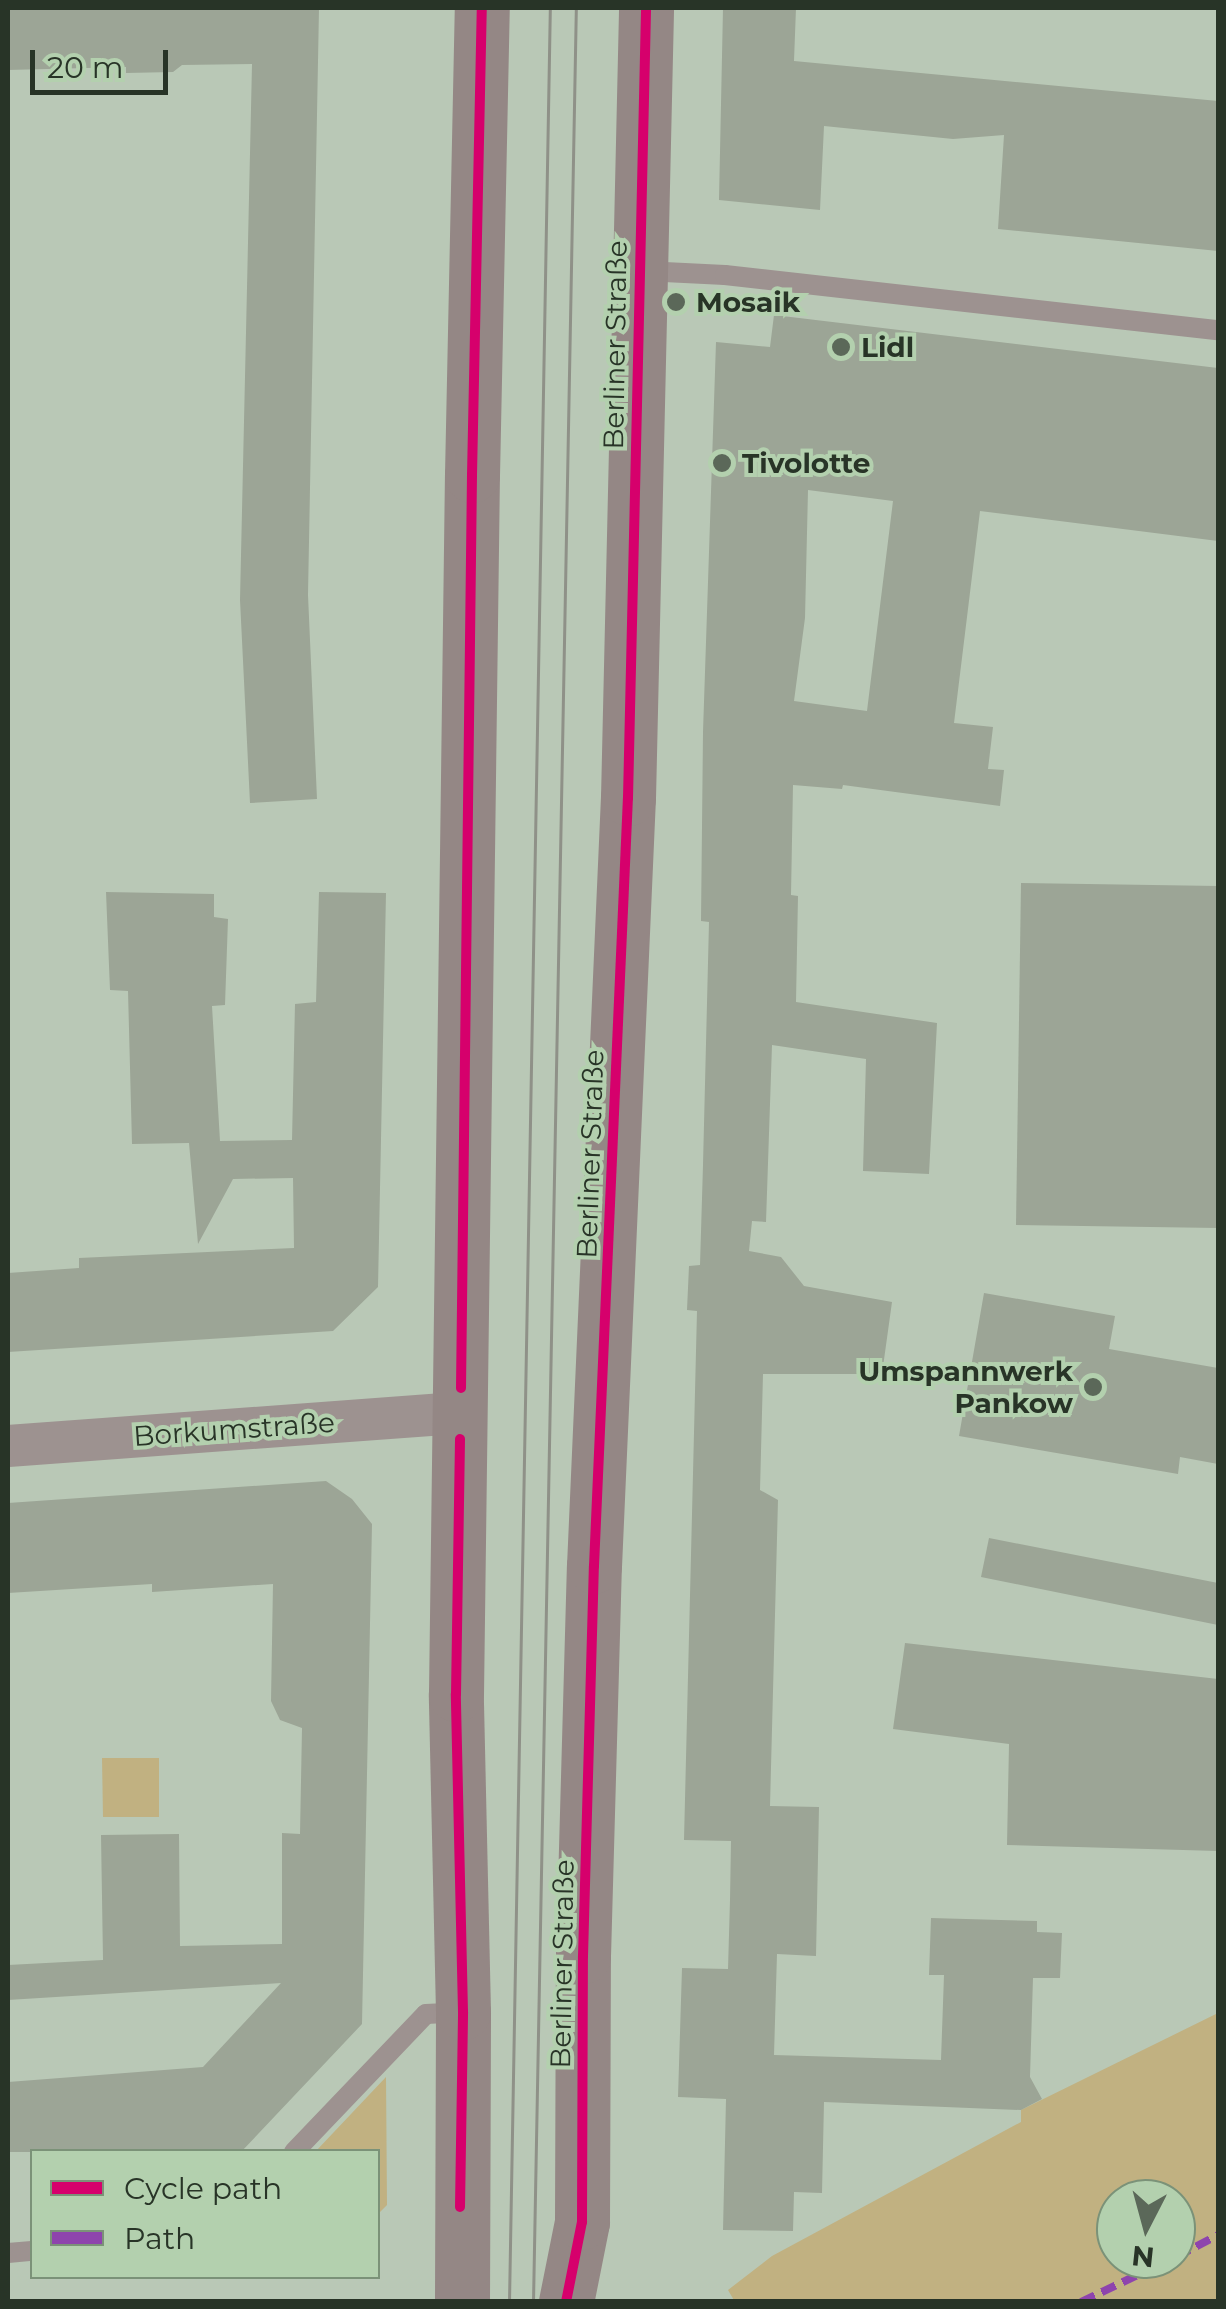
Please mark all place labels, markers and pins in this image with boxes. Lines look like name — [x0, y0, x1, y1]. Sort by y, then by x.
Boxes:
place label: Mosaik — [696, 285, 800, 319]
marker: Mosaik — [665, 291, 687, 313]
place label: Lidl — [861, 330, 914, 364]
marker: Lidl — [830, 336, 852, 358]
place label: Tivolotte — [742, 446, 870, 480]
marker: Tivolotte — [711, 452, 733, 474]
place label: Umspannwerk Pankow — [858, 1354, 1073, 1420]
marker: Umspannwerk Pankow — [1082, 1376, 1104, 1398]

